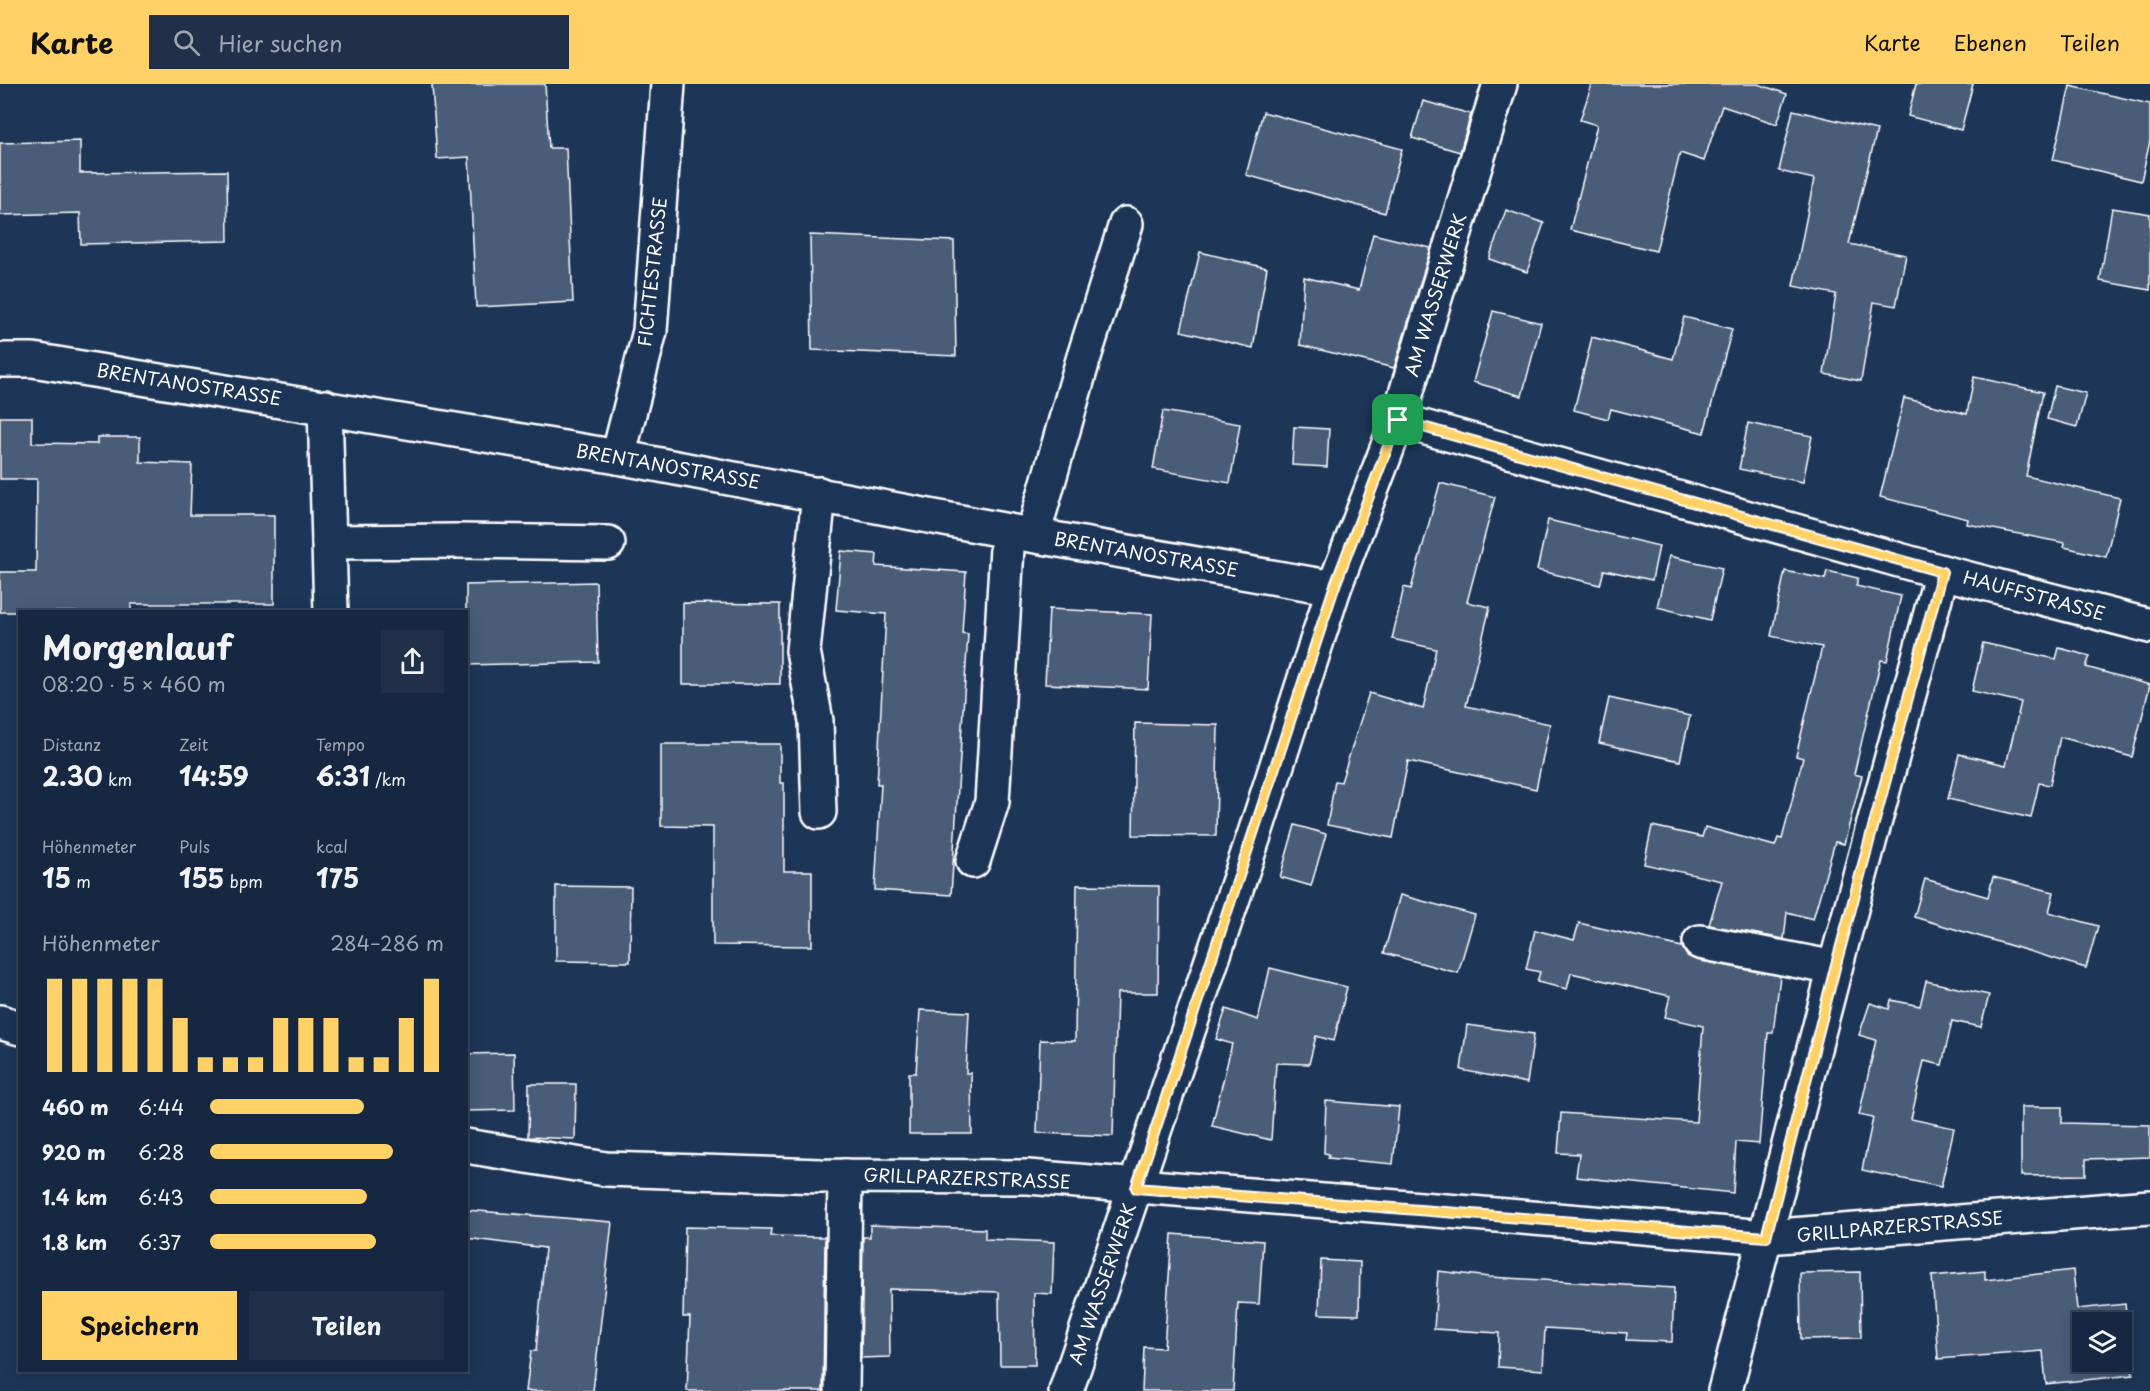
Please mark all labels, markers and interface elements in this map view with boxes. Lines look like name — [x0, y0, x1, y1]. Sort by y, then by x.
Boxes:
search box — [149, 15, 569, 69]
text: Karte — [30, 21, 113, 64]
icon: search — [170, 26, 203, 59]
text: Hier suchen — [218, 26, 343, 59]
text: Karte — [1864, 26, 1921, 58]
text: Ebenen — [1954, 26, 2027, 58]
text: Teilen — [2060, 26, 2120, 58]
street label: FICHTESTRASSE — [630, 196, 673, 348]
street label: AM WASSERWERK — [1397, 210, 1472, 380]
street label: BRENTANOSTRASSE — [95, 356, 284, 411]
pin — [1372, 394, 1423, 445]
icon: arrive — [1381, 403, 1414, 436]
street label: BRENTANOSTRASSE — [574, 436, 763, 495]
street label: BRENTANOSTRASSE — [1052, 524, 1241, 583]
street label: HAUFFSTRASSE — [1961, 563, 2108, 626]
text: Morgenlauf — [42, 621, 232, 671]
button: share — [381, 630, 444, 693]
text: 08:20 · 5 × 460 m — [42, 669, 226, 699]
text: Distanz — [42, 732, 101, 756]
text: Zeit — [179, 732, 208, 756]
text: Tempo — [316, 732, 365, 756]
text: 2.30 — [42, 756, 103, 795]
text: 14:59 — [179, 756, 249, 795]
text: 6:31 — [316, 756, 370, 795]
text: km — [103, 767, 132, 791]
text: /km — [370, 767, 406, 791]
text: Höhenmeter — [42, 834, 136, 858]
text: Puls — [179, 834, 210, 858]
text: kcal — [316, 834, 348, 858]
text: 15 — [42, 858, 71, 897]
text: 155 — [179, 858, 224, 897]
text: 175 — [316, 858, 359, 897]
text: m — [71, 869, 91, 893]
text: bpm — [224, 869, 263, 893]
text: Höhenmeter — [42, 928, 160, 958]
text: 284–286 m — [330, 928, 444, 958]
text: 460 m — [42, 1092, 109, 1122]
text: 6:44 — [138, 1092, 184, 1122]
text: 920 m — [42, 1137, 106, 1167]
text: 6:28 — [138, 1137, 184, 1167]
street label: GRILLPARZERSTRASSE — [863, 1160, 1071, 1195]
text: 1.4 km — [42, 1182, 108, 1212]
text: 6:43 — [138, 1182, 184, 1212]
street label: AM WASSERWERK — [1061, 1199, 1142, 1368]
street label: GRILLPARZERSTRASSE — [1795, 1203, 2004, 1248]
text: 1.8 km — [42, 1227, 107, 1257]
text: 6:37 — [138, 1227, 181, 1257]
button: Speichern — [42, 1291, 237, 1360]
button: Teilen — [249, 1291, 444, 1360]
map controls — [2072, 1312, 2132, 1372]
button: layers — [2072, 1312, 2132, 1372]

